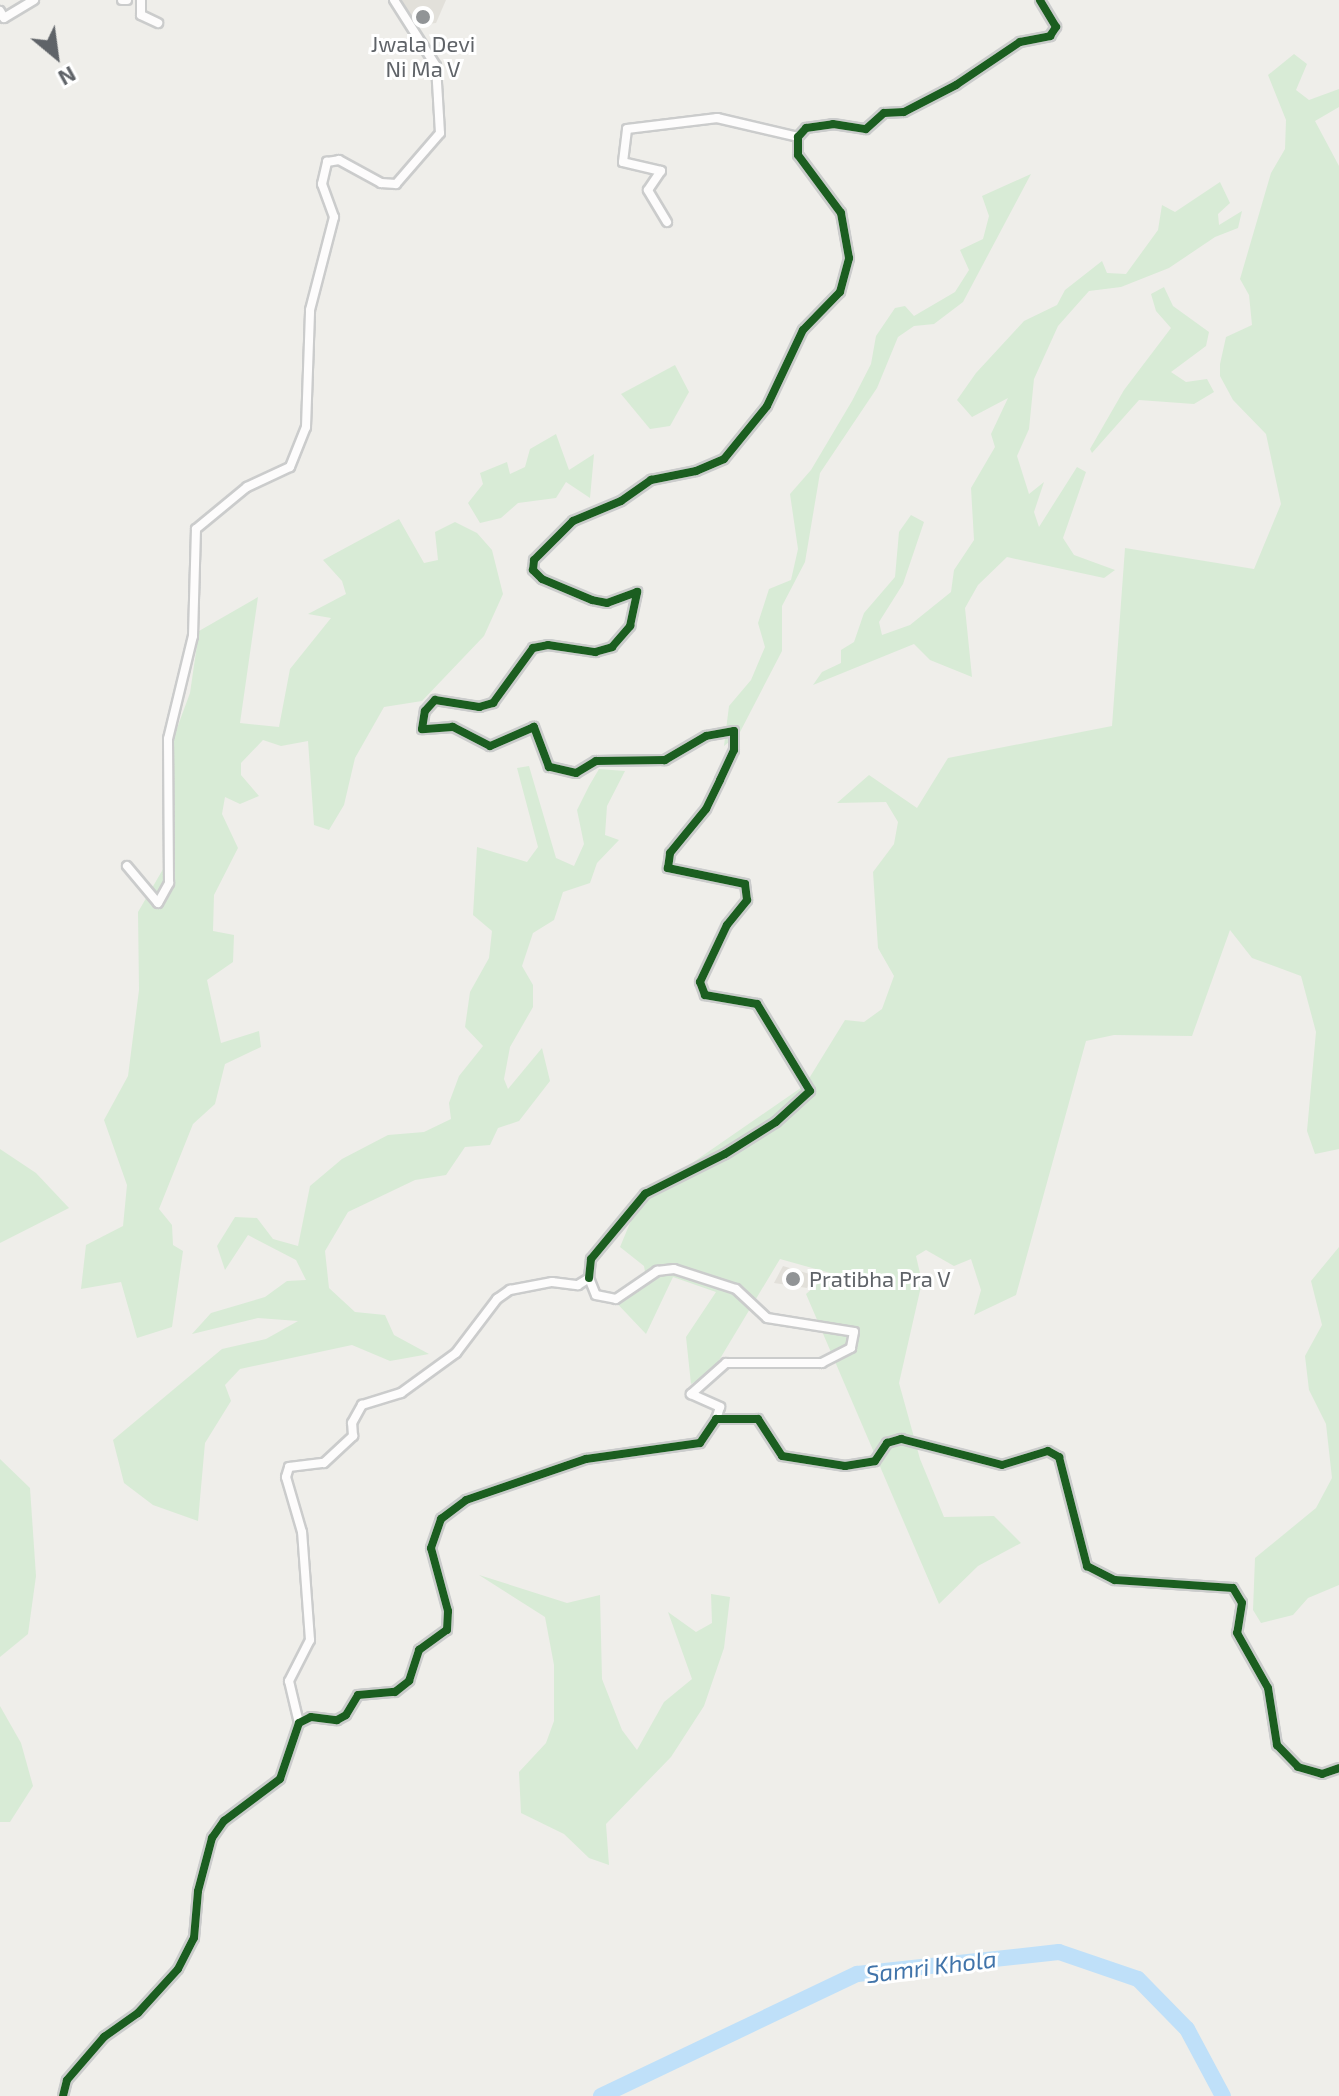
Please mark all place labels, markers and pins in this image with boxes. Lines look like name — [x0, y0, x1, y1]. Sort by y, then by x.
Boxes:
marker: Jwala Devi Ni Ma V — [414, 8, 432, 26]
place label: Jwala Devi Ni Ma V — [371, 30, 475, 82]
place label: Pratibha Pra V — [809, 1266, 951, 1292]
marker: Pratibha Pra V — [784, 1270, 802, 1288]

